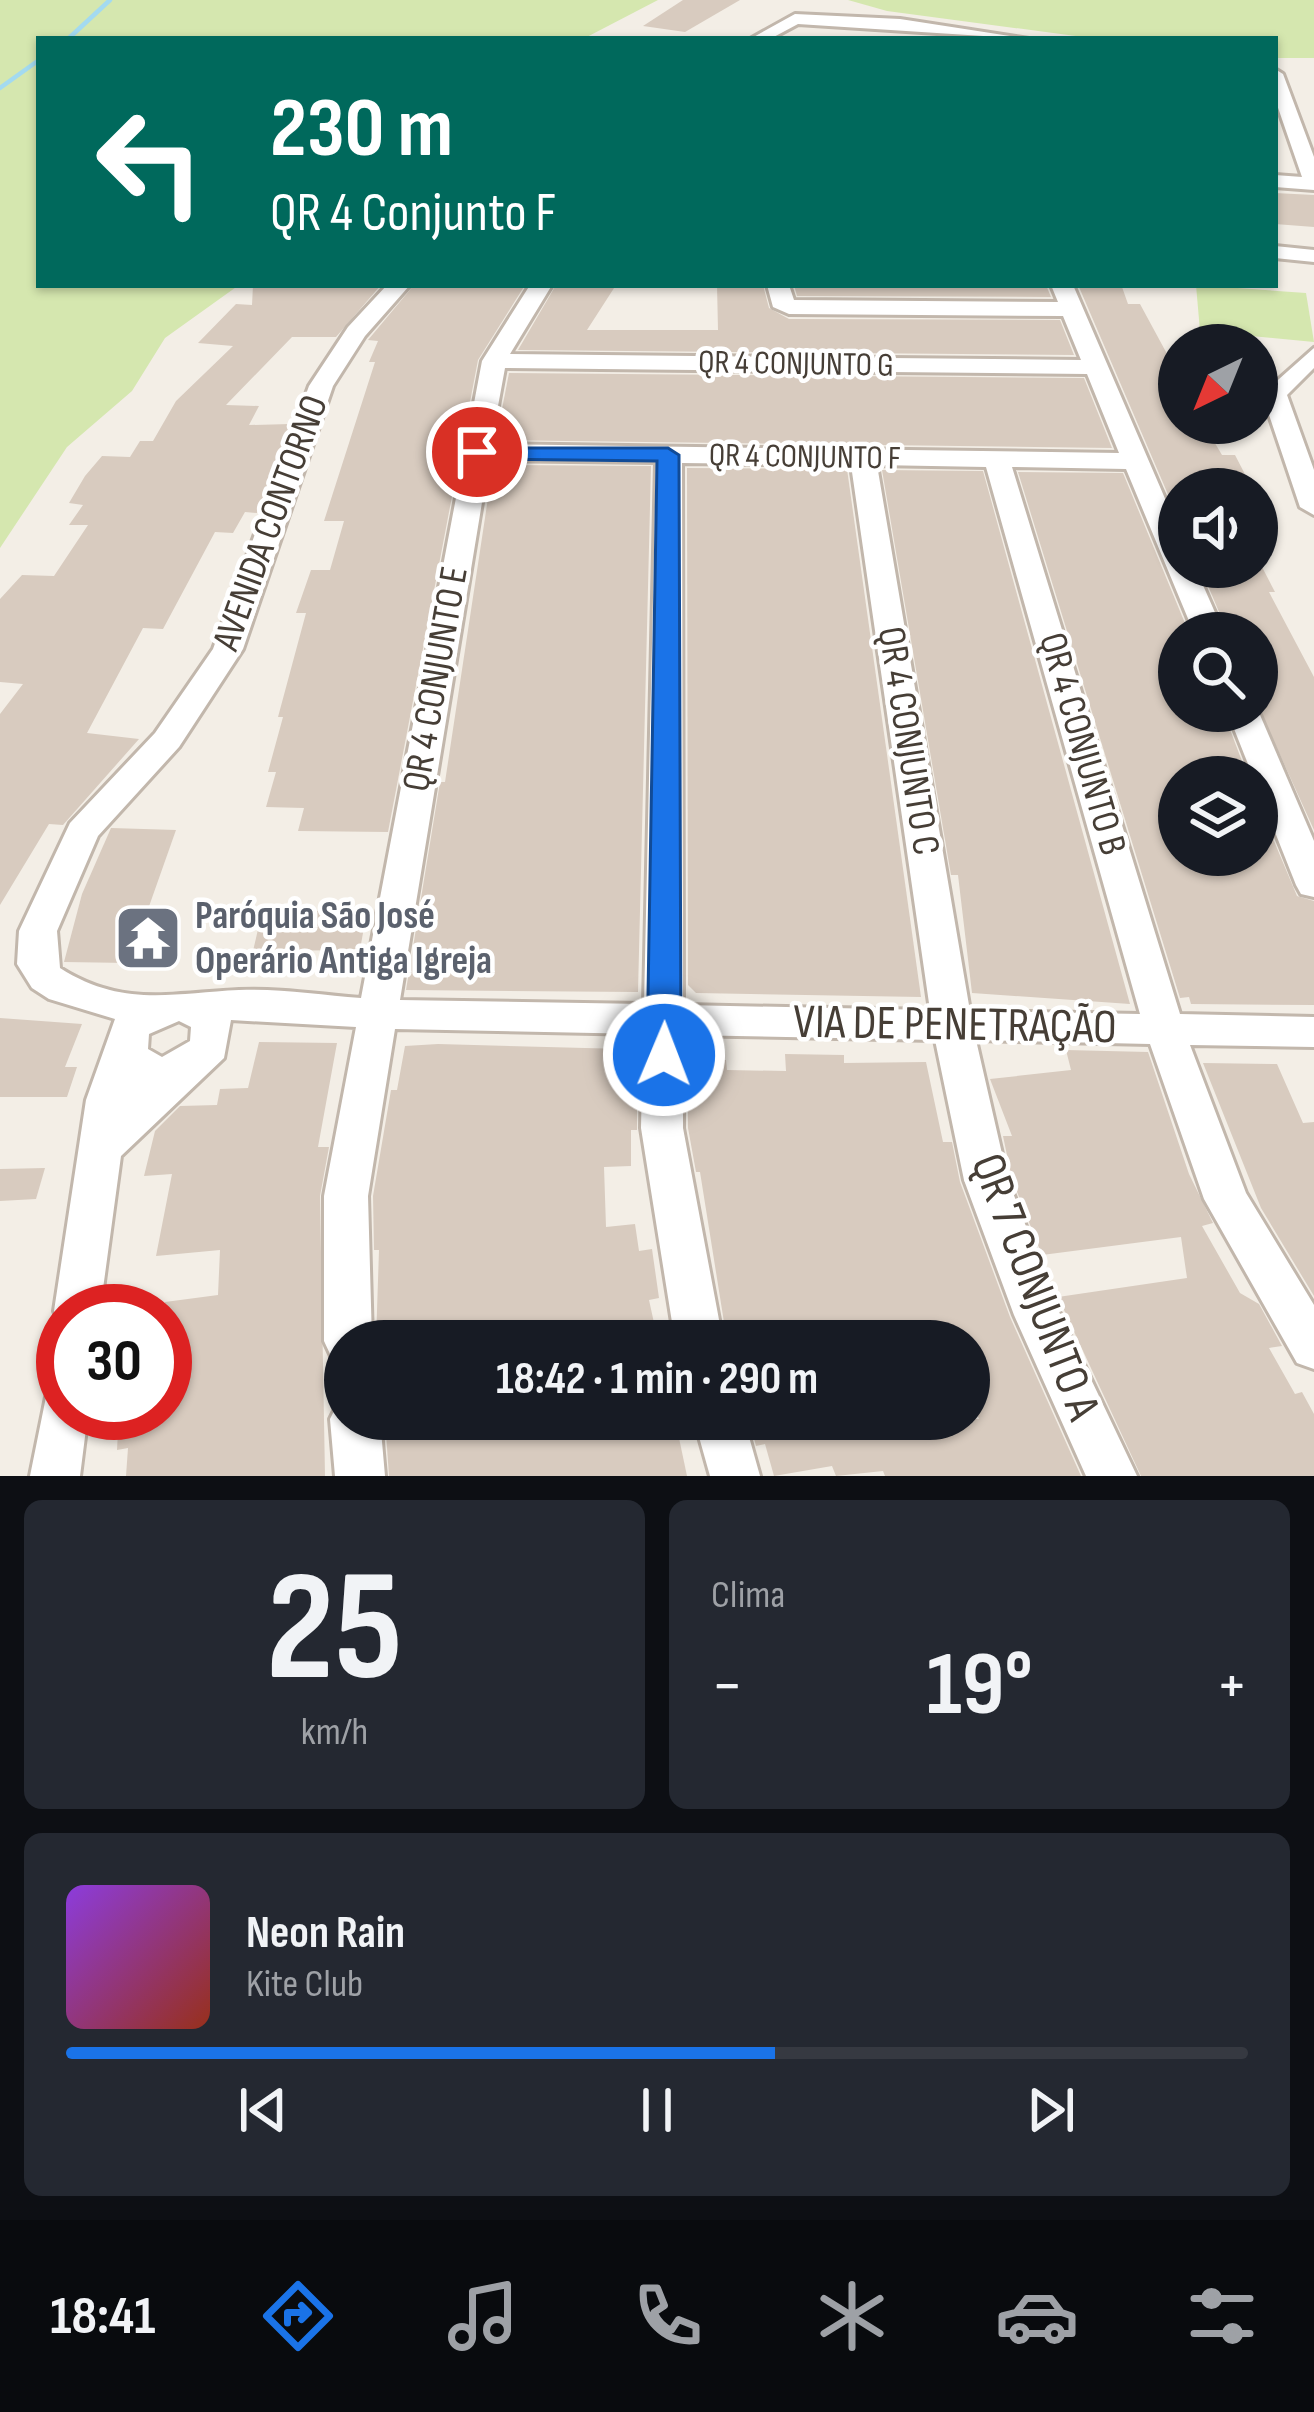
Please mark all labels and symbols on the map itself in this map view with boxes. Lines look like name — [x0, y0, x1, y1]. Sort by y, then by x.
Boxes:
north arrow — [1158, 324, 1278, 444]
street label: QR 4 CONJUNTO G — [698, 342, 894, 386]
street label: AVENIDA CONTORNO — [203, 389, 339, 658]
pin — [426, 401, 528, 503]
street label: QR 4 CONJUNTO F — [709, 435, 901, 479]
street label: QR 4 CONJUNTO E — [393, 563, 479, 795]
street label: QR 4 CONJUNTO C — [867, 624, 949, 858]
street label: QR 4 CONJUNTO B — [1028, 628, 1136, 860]
place label: Paróquia São José Operário Antiga Igreja — [195, 893, 492, 985]
temple icon: Paróquia São José Operário Antiga Igreja — [113, 903, 183, 973]
position arrow — [601, 992, 727, 1118]
street label: VIA DE PENETRAÇÃO — [793, 994, 1117, 1056]
street label: QR 7 CONJUNTO A — [958, 1146, 1112, 1428]
speed limit sign: 30 — [36, 1284, 192, 1440]

